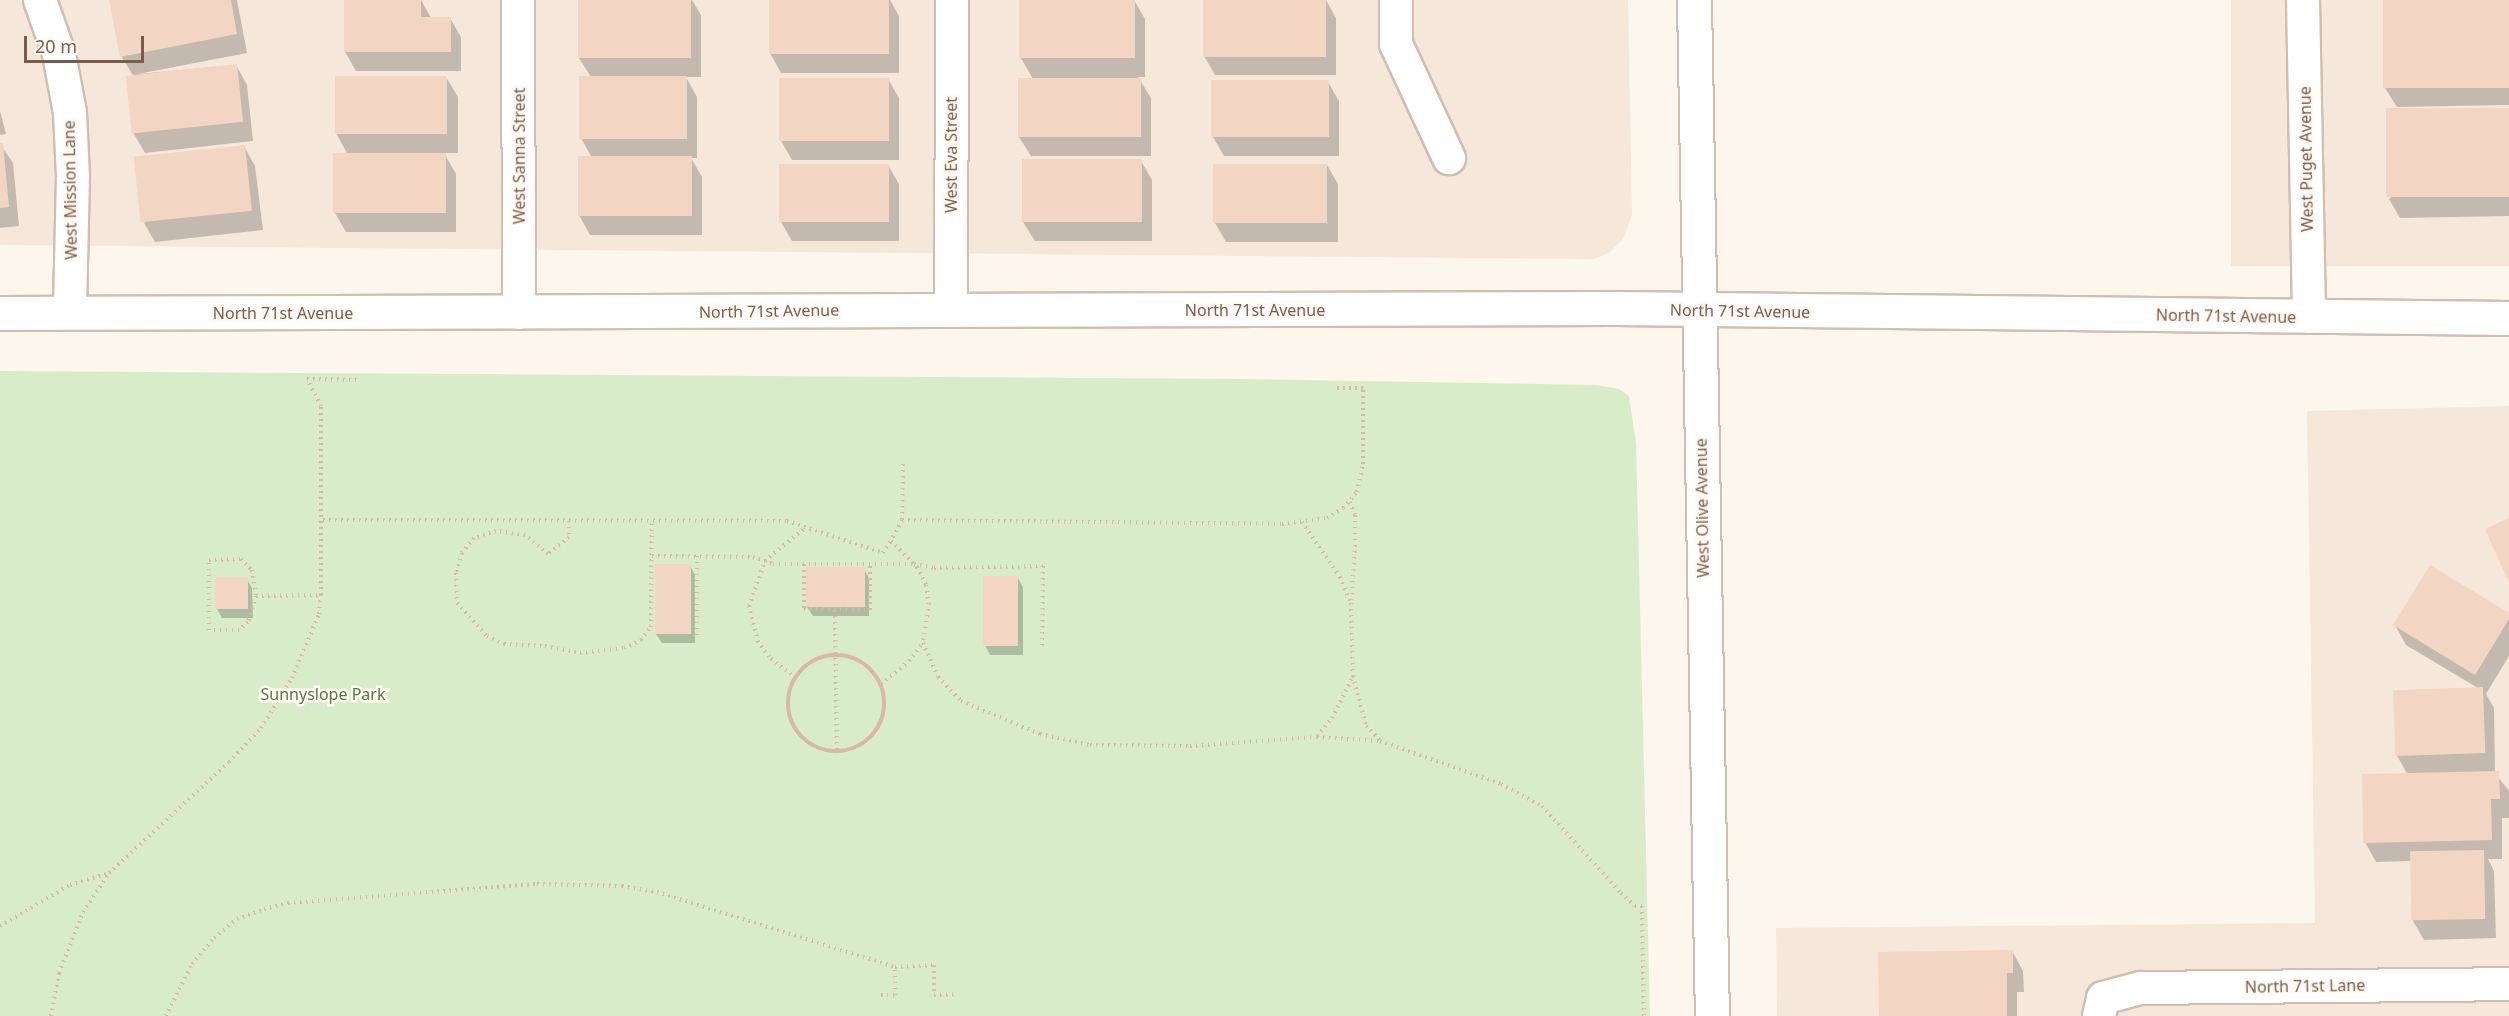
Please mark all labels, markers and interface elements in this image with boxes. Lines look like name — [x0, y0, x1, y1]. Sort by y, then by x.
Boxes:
scale bar — [27, 24, 147, 62]
text: 20 m — [35, 34, 77, 58]
street label: West Puget Avenue — [2295, 86, 2317, 232]
street label: West Sanna Street — [509, 88, 529, 224]
street label: West Eva Street — [941, 97, 961, 213]
street label: West Mission Lane — [59, 120, 81, 260]
street label: North 71st Avenue — [699, 300, 839, 322]
street label: North 71st Avenue — [1185, 300, 1325, 320]
street label: North 71st Avenue — [1670, 300, 1810, 322]
street label: North 71st Avenue — [213, 303, 353, 323]
street label: North 71st Avenue — [2156, 305, 2296, 327]
street label: West Olive Avenue — [1691, 438, 1713, 578]
park label: Sunnyslope Park — [261, 684, 385, 704]
street label: North 71st Lane — [2245, 975, 2365, 997]

